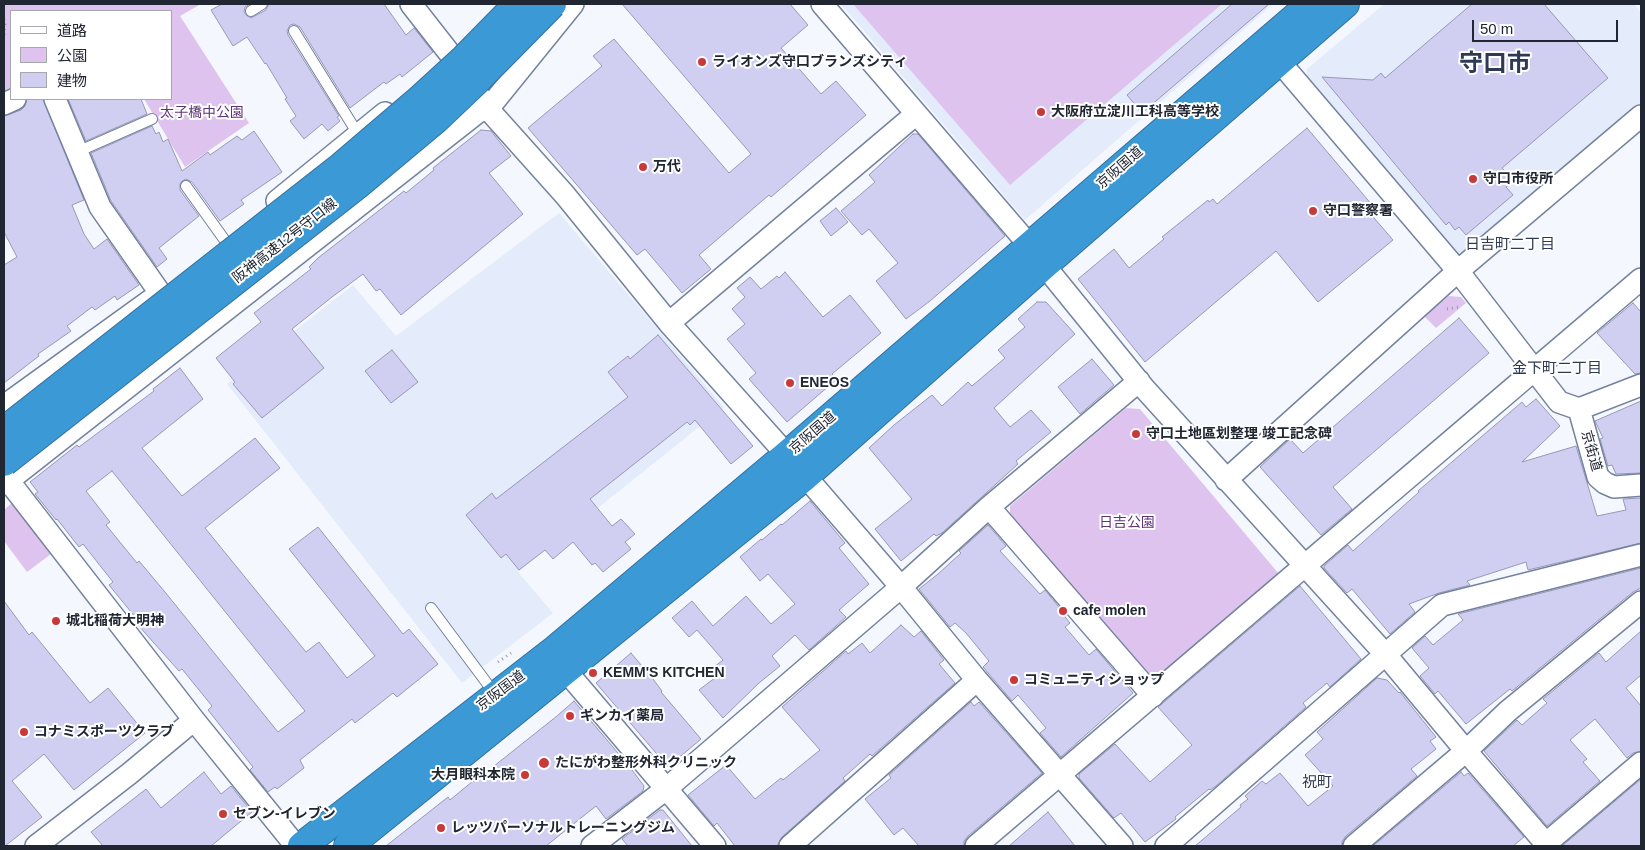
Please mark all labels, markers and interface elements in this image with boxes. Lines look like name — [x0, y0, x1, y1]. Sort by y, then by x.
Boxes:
legend — [10, 10, 172, 100]
scale bar — [1475, 10, 1621, 42]
text: 50 m — [1480, 20, 1513, 37]
text: 道路 — [57, 22, 87, 39]
text: 公園 — [57, 47, 87, 64]
district label: 守口市 — [1459, 50, 1531, 78]
place label: ライオンズ守口ブランズシティ — [712, 54, 908, 70]
marker: ライオンズ守口ブランズシティ — [696, 56, 708, 68]
text: 建物 — [57, 72, 87, 89]
place label: 大阪府立淀川工科高等学校 — [1051, 104, 1219, 120]
park label: 太子橋中公園 — [160, 105, 244, 121]
marker: 大阪府立淀川工科高等学校 — [1035, 106, 1047, 118]
street label: 京阪国道 — [1093, 143, 1147, 193]
place label: 万代 — [653, 159, 681, 175]
marker: 万代 — [637, 161, 649, 173]
place label: 守口市役所 — [1483, 171, 1553, 187]
marker: 守口市役所 — [1467, 173, 1479, 185]
street label: 阪神高速12号守口線 — [230, 195, 340, 287]
place label: 守口警察署 — [1323, 203, 1393, 219]
marker: 守口警察署 — [1307, 205, 1319, 217]
district label: 日吉町二丁目 — [1465, 236, 1555, 254]
district label: 金下町二丁目 — [1512, 360, 1602, 378]
place label: ENEOS — [800, 375, 849, 391]
marker: ENEOS — [784, 377, 796, 389]
street label: 京阪国道 — [786, 408, 840, 458]
place label: 守口土地區划整理 竣工記念碑 — [1146, 426, 1332, 442]
marker: 守口土地區划整理 竣工記念碑 — [1130, 428, 1142, 440]
street label: 京街道 — [1577, 428, 1605, 474]
park label: 日吉公園 — [1099, 515, 1155, 531]
place label: cafe molen — [1073, 603, 1146, 619]
marker: cafe molen — [1057, 605, 1069, 617]
place label: 城北稲荷大明神 — [66, 613, 164, 629]
marker: 城北稲荷大明神 — [50, 615, 62, 627]
place label: KEMM'S KITCHEN — [603, 665, 725, 681]
street label: 京阪国道 — [474, 667, 528, 715]
marker: KEMM'S KITCHEN — [587, 667, 599, 679]
place label: コミュニティショップ — [1024, 672, 1164, 688]
marker: コミュニティショップ — [1008, 674, 1020, 686]
place label: ギンカイ薬局 — [580, 708, 664, 724]
marker: ギンカイ薬局 — [564, 710, 576, 722]
place label: コナミスポーツクラブ — [34, 724, 174, 740]
marker: コナミスポーツクラブ — [18, 726, 30, 738]
place label: たにがわ整形外科クリニック — [555, 755, 737, 771]
marker: たにがわ整形外科クリニック — [537, 756, 551, 770]
place label: 大月眼科本院 — [431, 767, 515, 783]
marker: 大月眼科本院 — [519, 769, 531, 781]
district label: 祝町 — [1302, 774, 1332, 792]
place label: セブン-イレブン — [233, 806, 336, 822]
marker: セブン-イレブン — [217, 808, 229, 820]
place label: レッツパーソナルトレーニングジム — [451, 820, 675, 836]
marker: レッツパーソナルトレーニングジム — [435, 822, 447, 834]

